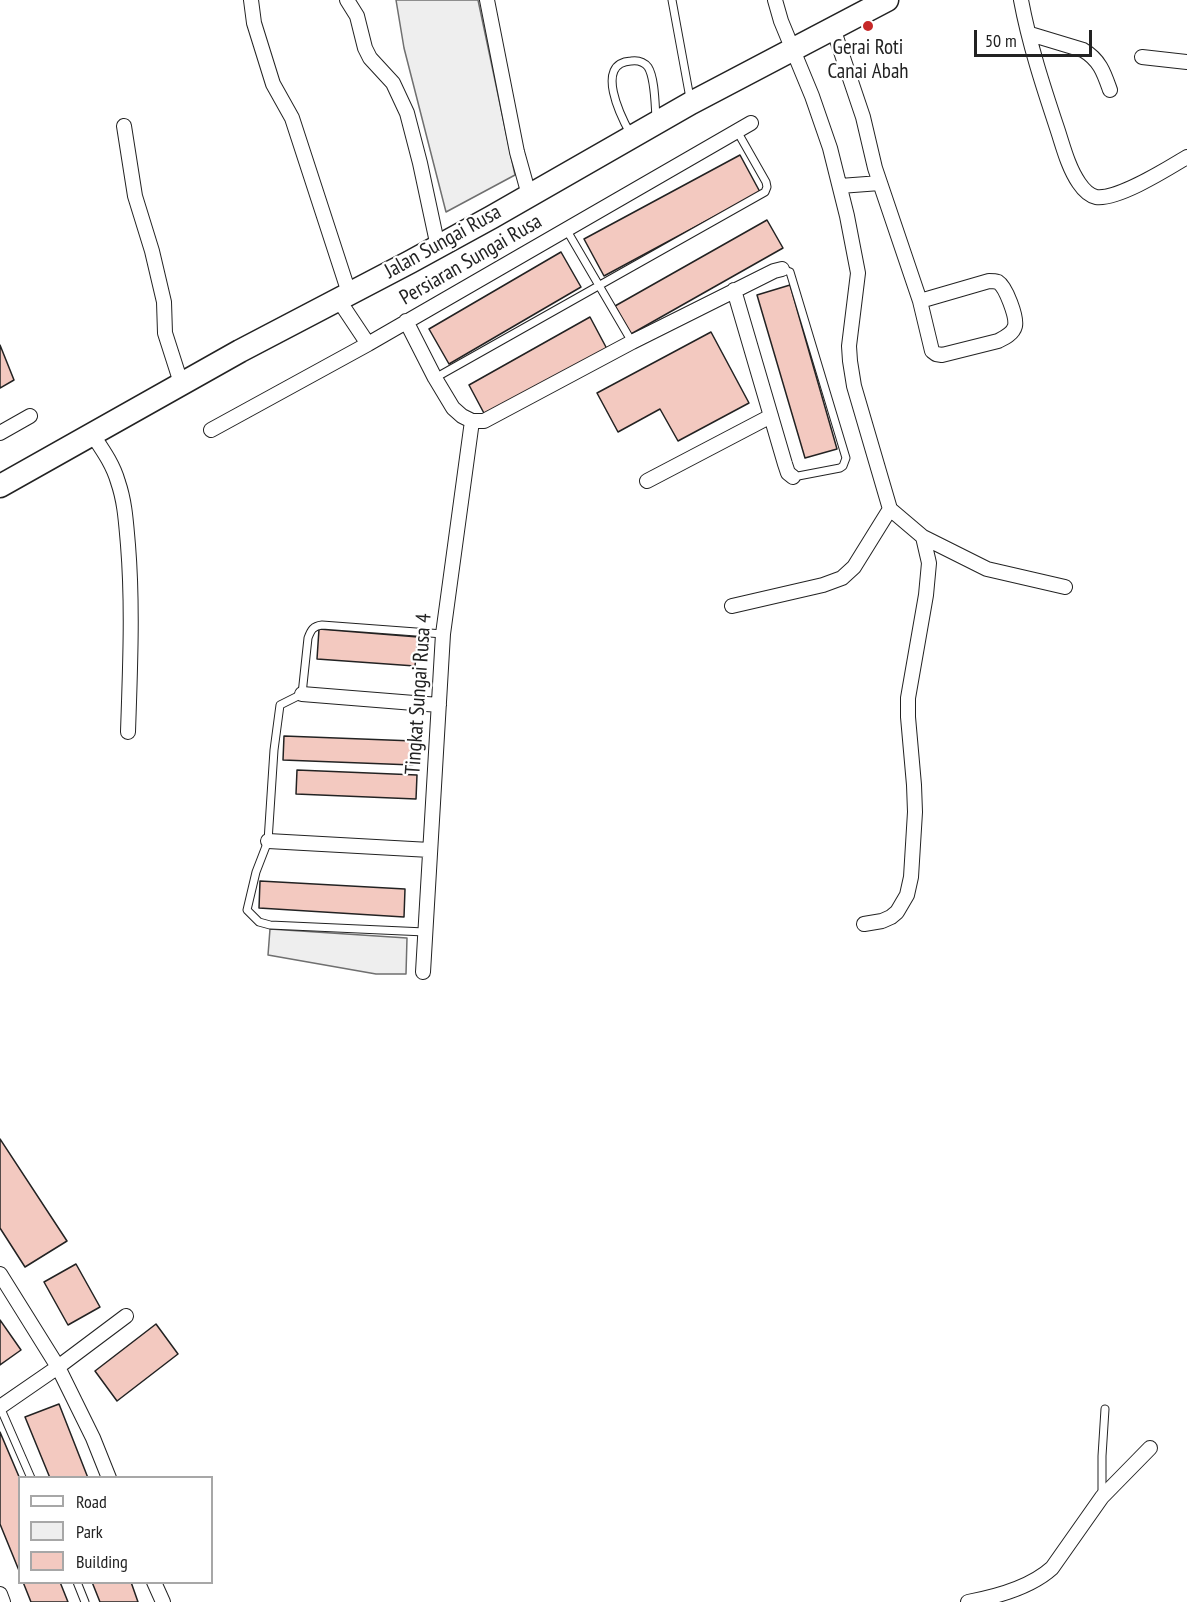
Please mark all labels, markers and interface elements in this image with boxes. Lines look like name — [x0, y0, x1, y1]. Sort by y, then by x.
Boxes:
scale bar — [977, 18, 1096, 56]
marker: Gerai Roti Canai Abah — [861, 19, 875, 33]
text: 50 m — [985, 29, 1017, 52]
place label: Gerai Roti Canai Abah — [827, 35, 909, 85]
street label: Jalan Sungai Rusa — [381, 200, 505, 284]
street label: Persiaran Sungai Rusa — [396, 209, 546, 311]
street label: Tingkat Sungai Rusa 4 — [401, 613, 437, 775]
legend — [18, 1476, 213, 1584]
text: Road — [76, 1490, 107, 1513]
text: Park — [76, 1520, 103, 1543]
text: Building — [76, 1550, 128, 1573]

